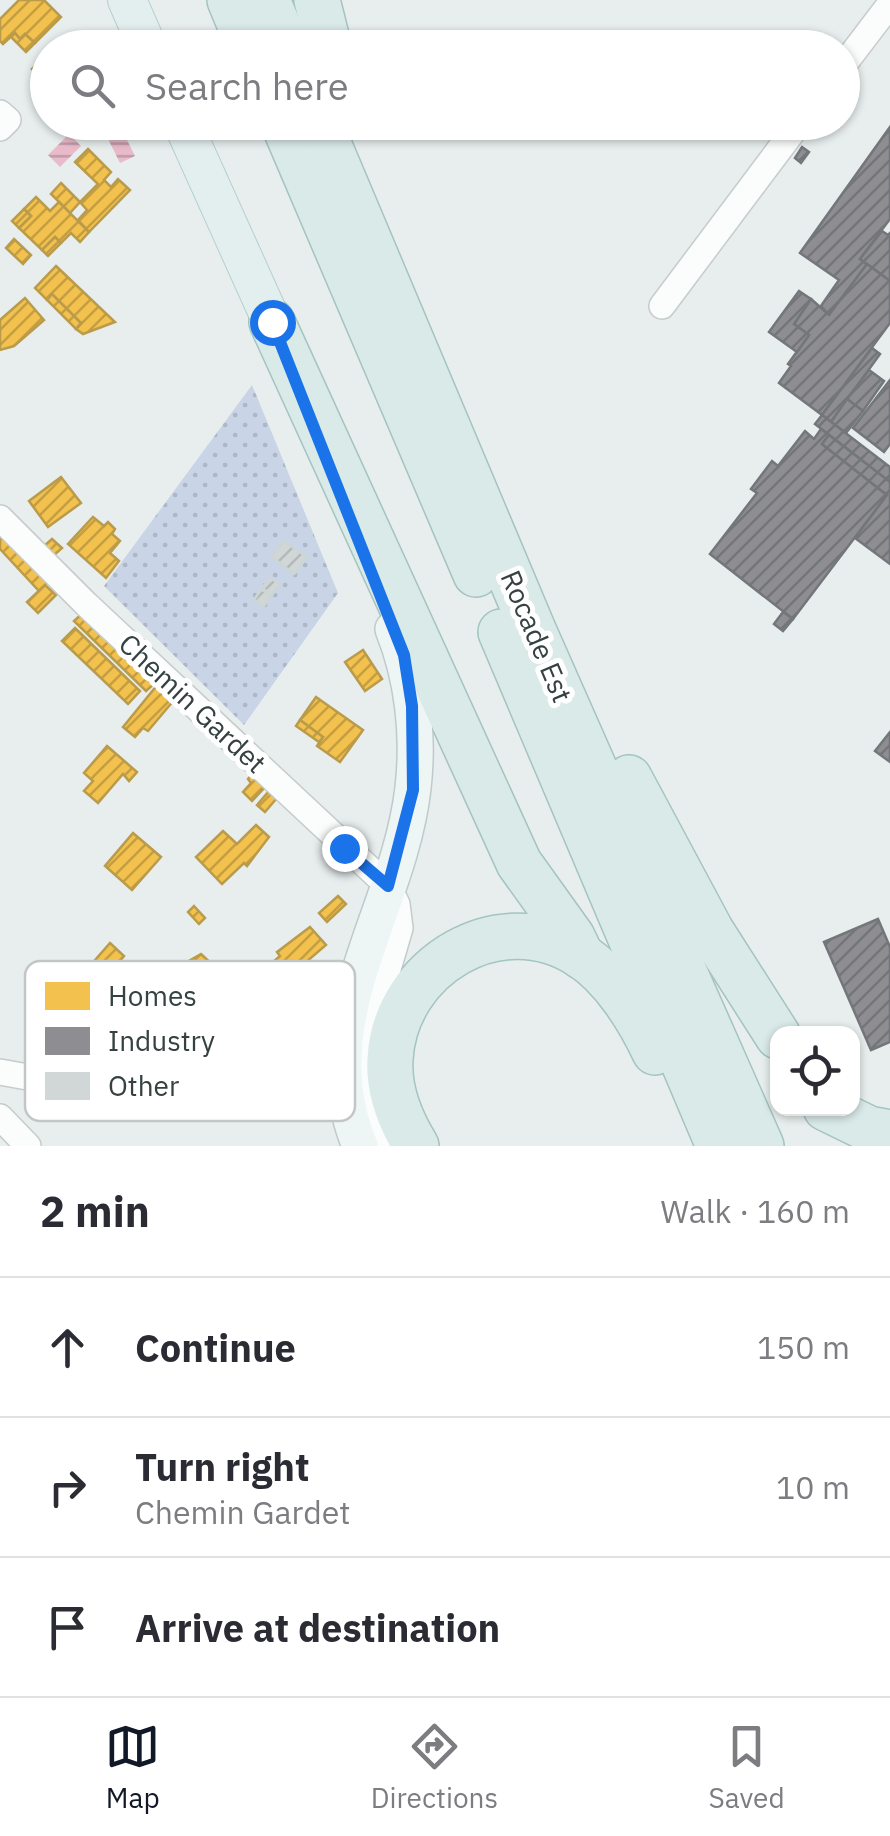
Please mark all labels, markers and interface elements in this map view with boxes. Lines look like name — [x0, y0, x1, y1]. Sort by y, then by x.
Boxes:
search box — [30, 30, 860, 140]
icon: search — [65, 58, 120, 113]
text: Search here — [145, 61, 349, 110]
route start — [250, 300, 296, 346]
street label: Rocade Est — [493, 564, 581, 708]
street label: Chemin Gardet — [111, 625, 275, 781]
route end — [322, 826, 368, 872]
legend — [25, 961, 355, 1121]
text: Homes — [108, 977, 197, 1014]
text: Industry — [108, 1022, 215, 1059]
map controls — [770, 1026, 860, 1116]
button: locate — [770, 1026, 860, 1116]
text: Other — [108, 1067, 179, 1104]
text: 2 min — [40, 1184, 150, 1239]
text: Walk · 160 m — [661, 1190, 850, 1232]
icon: ahead — [40, 1320, 95, 1375]
text: Continue — [135, 1323, 296, 1372]
text: 150 m — [757, 1326, 850, 1368]
text: Turn right — [135, 1442, 310, 1491]
icon: right — [40, 1460, 95, 1515]
text: 10 m — [776, 1466, 850, 1508]
text: Chemin Gardet — [135, 1491, 351, 1533]
icon: arrive — [40, 1600, 95, 1655]
text: Arrive at destination — [135, 1603, 500, 1652]
tab: Map — [105, 1719, 160, 1816]
tab: Directions — [371, 1719, 498, 1816]
tab: Saved — [709, 1719, 785, 1816]

